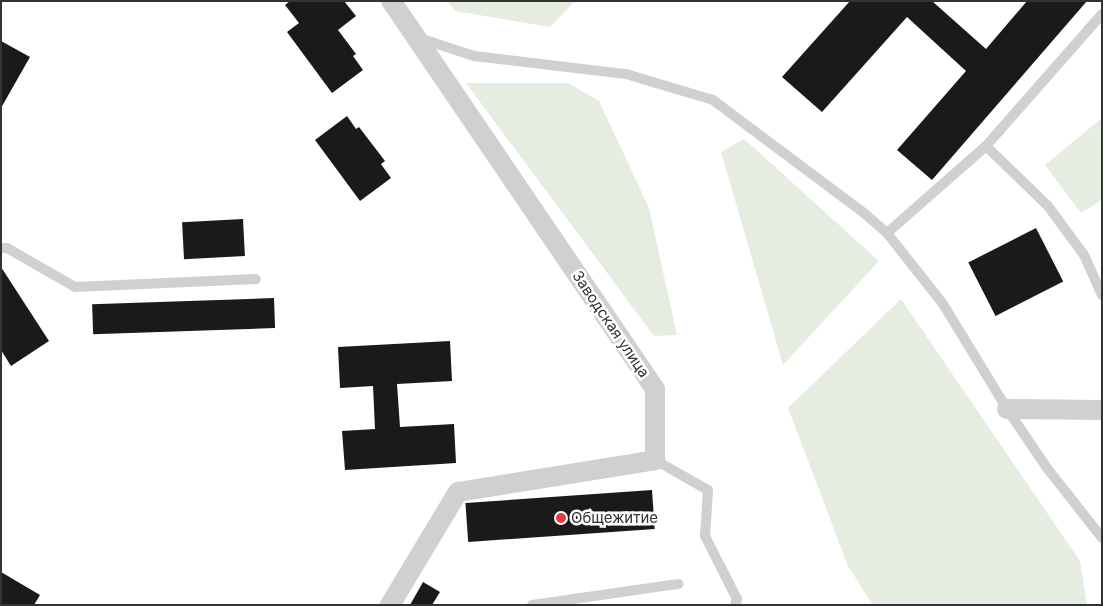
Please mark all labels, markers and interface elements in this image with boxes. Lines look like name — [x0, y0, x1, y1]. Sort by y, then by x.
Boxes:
street label: Заводская улица — [569, 267, 653, 381]
place label: Общежитие — [571, 509, 658, 527]
marker: Общежитие — [555, 512, 567, 524]

